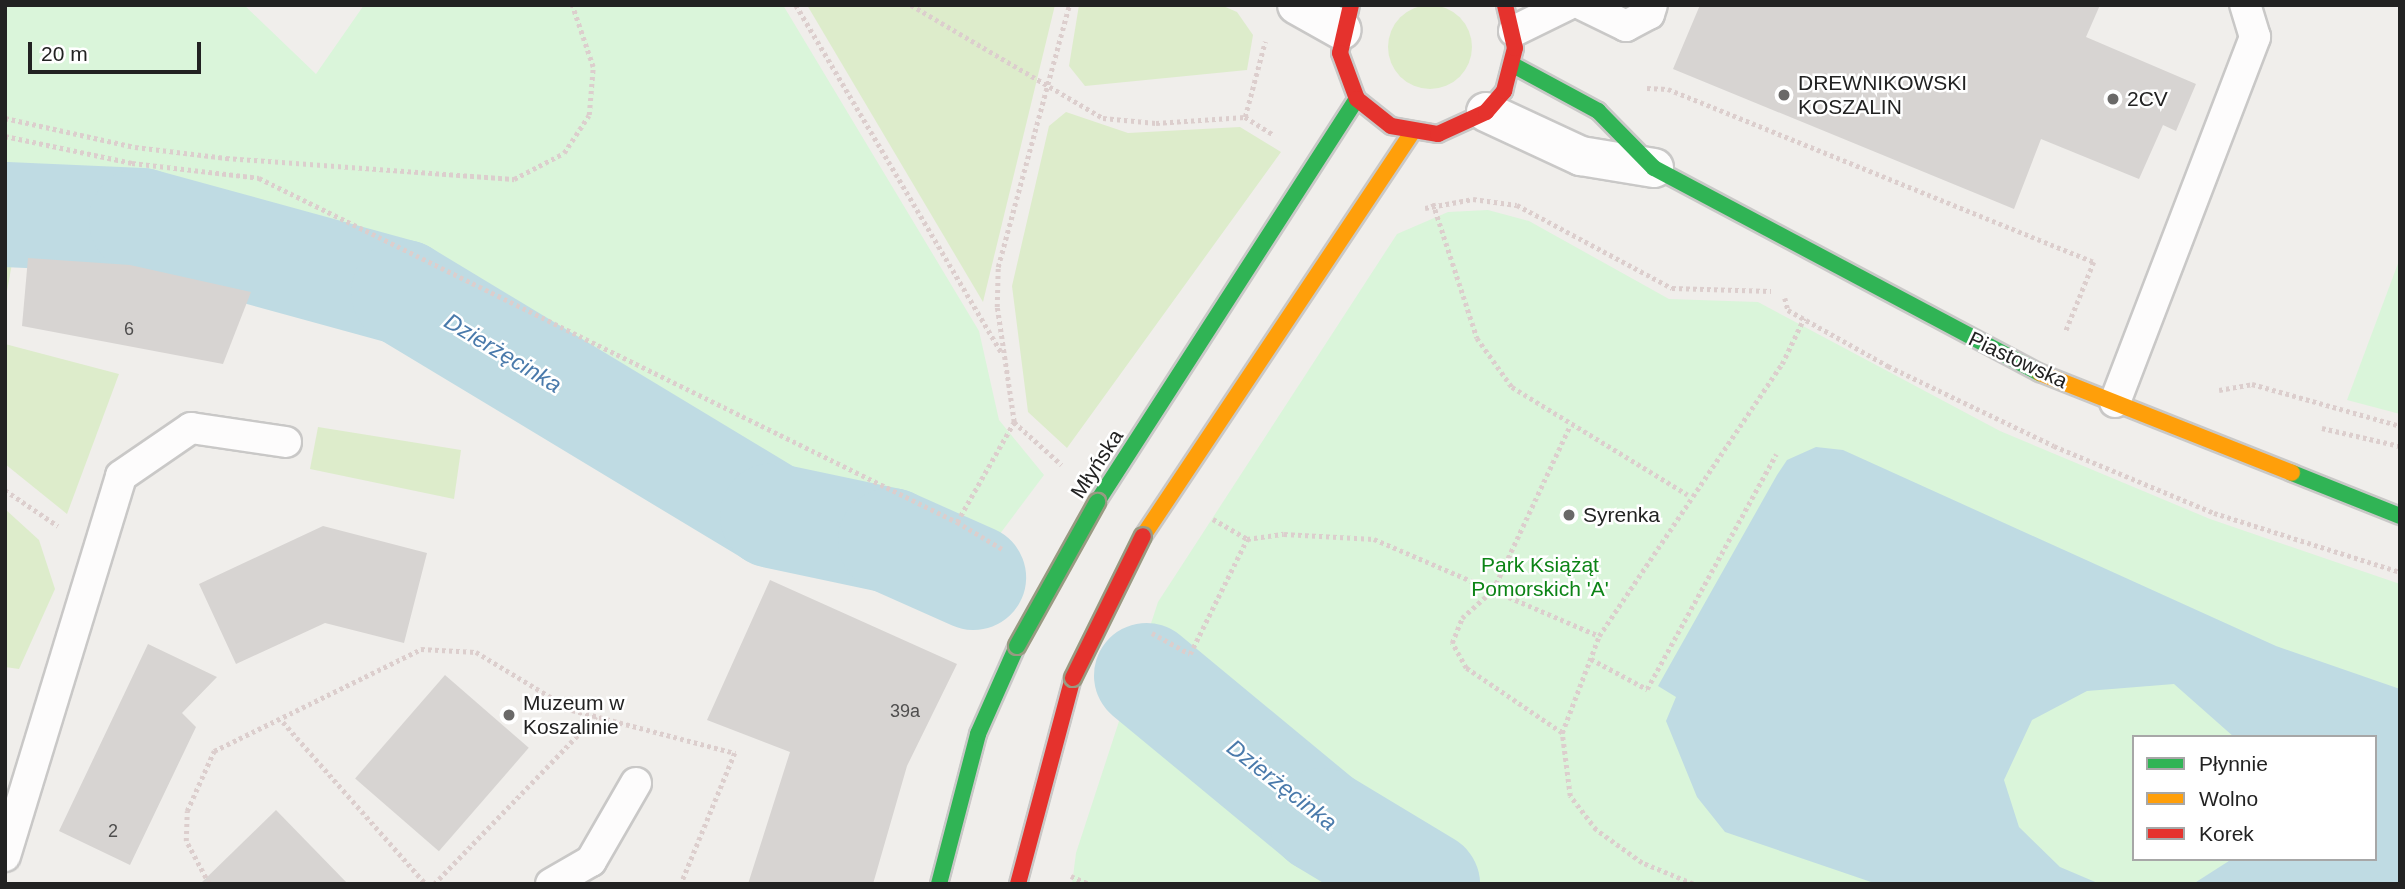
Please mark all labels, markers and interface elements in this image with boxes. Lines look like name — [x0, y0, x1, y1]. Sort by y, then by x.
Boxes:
scale bar — [32, 28, 205, 72]
text: 20 m — [41, 42, 88, 65]
place label: DREWNIKOWSKI KOSZALIN — [1798, 70, 1967, 120]
place label: 2CV — [2127, 86, 2168, 112]
marker: DREWNIKOWSKI KOSZALIN — [1776, 87, 1792, 103]
marker: 2CV — [2105, 91, 2121, 107]
water label: Dzierżęcinka — [439, 307, 567, 399]
house number: 6 — [124, 318, 134, 340]
street label: Piastowska — [1965, 326, 2071, 394]
street label: Młyńska — [1065, 425, 1129, 503]
place label: Syrenka — [1583, 502, 1660, 528]
marker: Syrenka — [1561, 507, 1577, 523]
park label: Park Książąt Pomorskich 'A' — [1471, 552, 1609, 602]
place label: Muzeum w Koszalinie — [523, 690, 625, 740]
house number: 39a — [890, 700, 920, 722]
marker: Muzeum w Koszalinie — [501, 707, 517, 723]
water label: Dzierżęcinka — [1222, 734, 1342, 836]
legend — [2132, 735, 2377, 861]
text: Płynnie — [2199, 752, 2268, 775]
text: Wolno — [2199, 787, 2258, 810]
house number: 2 — [108, 820, 118, 842]
text: Korek — [2199, 822, 2254, 845]

